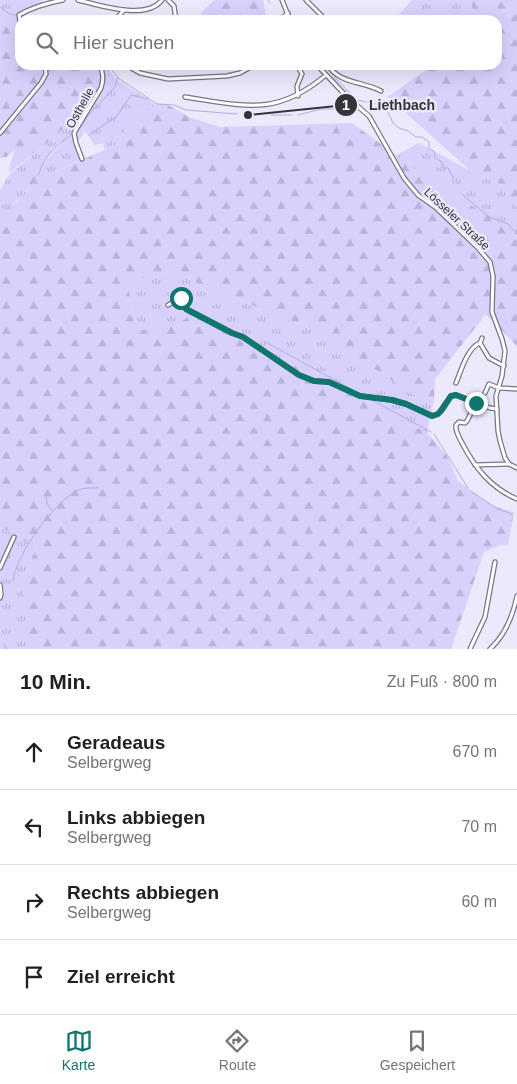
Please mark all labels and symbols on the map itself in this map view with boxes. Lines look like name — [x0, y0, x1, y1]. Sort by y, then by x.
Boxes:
street label: Osthelle — [63, 85, 97, 131]
callout: Liethbach — [334, 90, 445, 119]
text: 1 — [342, 96, 350, 113]
text: Liethbach — [369, 97, 435, 113]
street label: Lösseler Straße — [421, 185, 493, 253]
route start — [170, 287, 193, 310]
route end — [465, 392, 488, 415]

